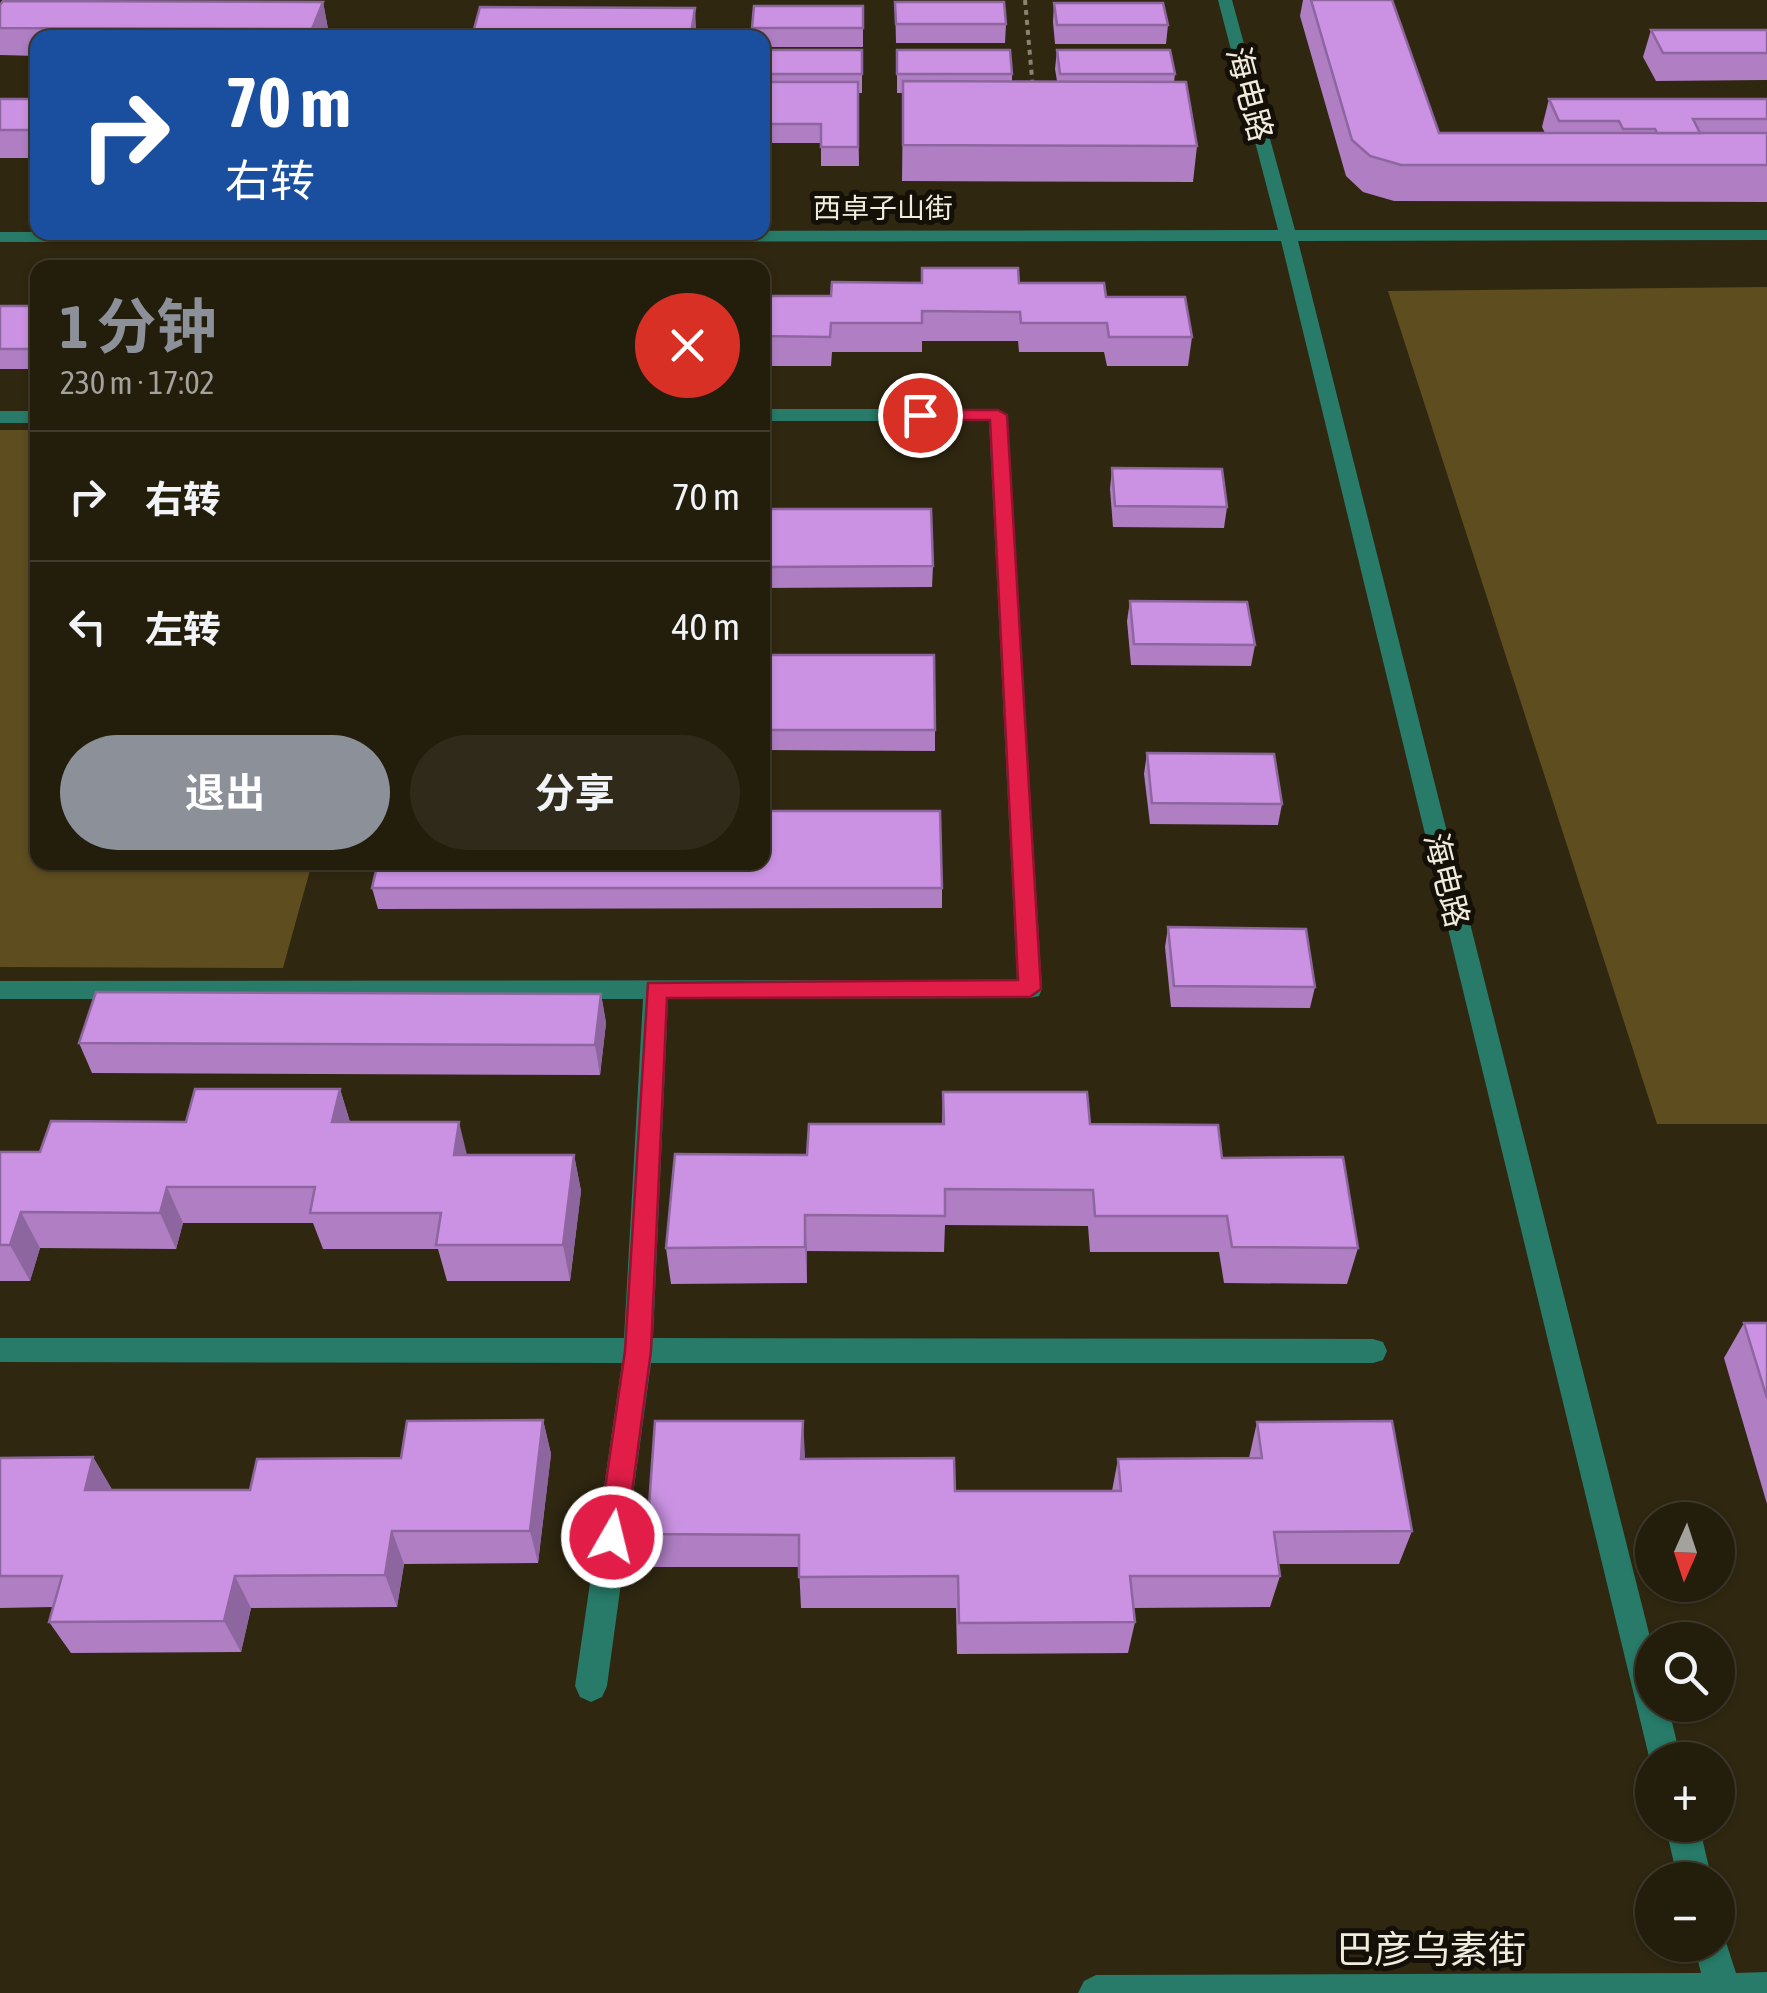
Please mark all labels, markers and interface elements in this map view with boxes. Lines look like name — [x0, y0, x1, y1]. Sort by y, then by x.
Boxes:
street label: 海电路 — [1220, 43, 1280, 145]
text: 70 m — [225, 62, 351, 142]
icon: right — [60, 70, 190, 200]
text: 右转 — [225, 155, 315, 207]
street label: 西卓子山街 — [813, 192, 953, 224]
text: 1 分钟 — [60, 292, 216, 361]
button: close — [635, 293, 740, 398]
text: 230 m · 17:02 — [60, 364, 215, 401]
pin — [878, 373, 963, 458]
icon: arrive — [893, 388, 948, 443]
icon: right — [60, 469, 115, 524]
text: 70 m — [672, 475, 740, 518]
text: 右转 — [145, 478, 221, 521]
icon: left — [60, 599, 115, 654]
text: 40 m — [672, 605, 740, 648]
text: 左转 — [145, 608, 221, 651]
button: 退出 — [60, 735, 390, 850]
button: 分享 — [410, 735, 740, 850]
street label: 海电路 — [1417, 829, 1477, 931]
position arrow — [560, 1485, 664, 1589]
north arrow — [1635, 1502, 1735, 1602]
map controls — [1635, 1502, 1735, 1962]
button: search — [1635, 1622, 1735, 1722]
button: + — [1635, 1742, 1735, 1842]
button: − — [1635, 1862, 1735, 1962]
street label: 巴彦乌素街 — [1336, 1928, 1526, 1971]

